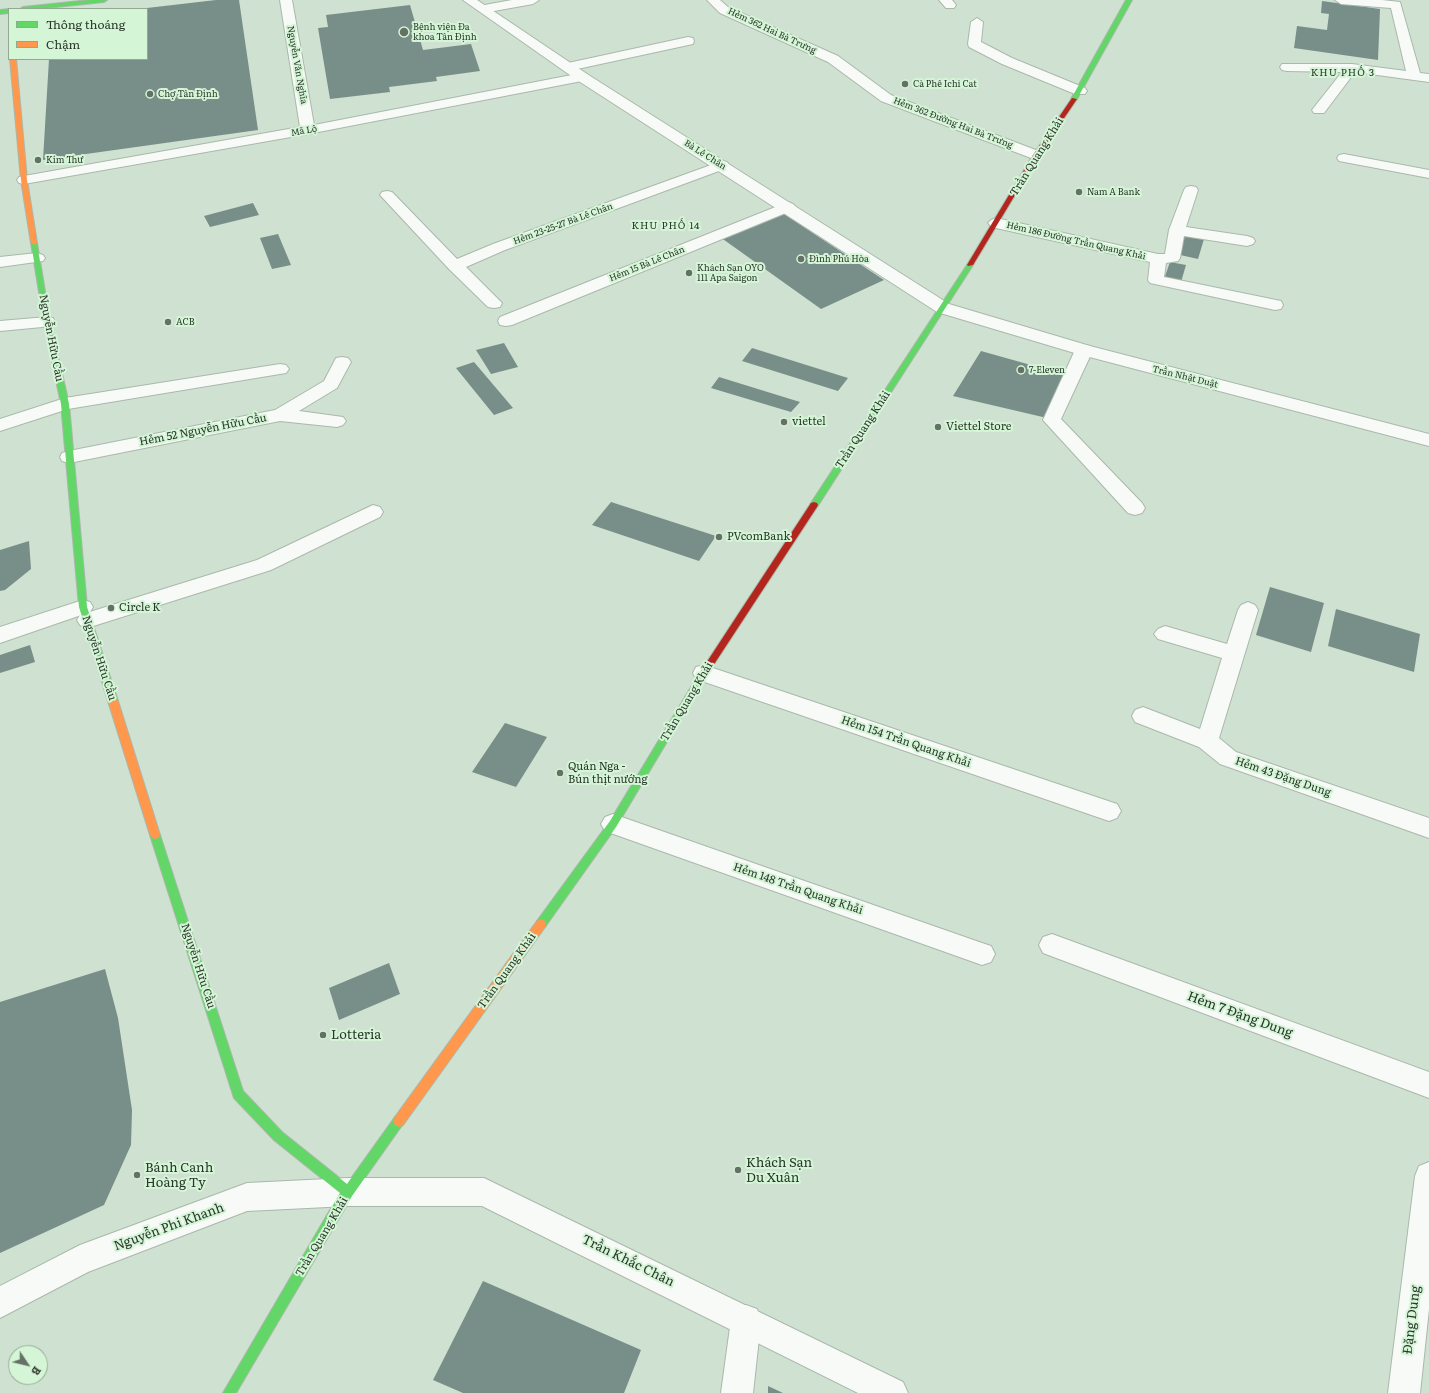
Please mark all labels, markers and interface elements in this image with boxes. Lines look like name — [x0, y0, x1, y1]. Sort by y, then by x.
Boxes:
street label: Hẻm 362 Hai Bà Trưng — [726, 6, 818, 56]
legend — [8, 8, 148, 60]
text: Thông thoáng — [46, 15, 125, 33]
place label: Bệnh viện Đa khoa Tân Định — [413, 22, 477, 43]
street label: Nguyễn Văn Nghĩa — [285, 25, 309, 105]
marker: Bệnh viện Đa khoa Tân Định — [398, 26, 410, 38]
text: Chậm — [46, 35, 80, 53]
district label: KHU PHỐ 3 — [1311, 67, 1375, 79]
marker: Cà Phê Ichi Cat — [900, 79, 910, 89]
place label: Cà Phê Ichi Cat — [913, 79, 977, 89]
marker: Chợ Tân Định — [145, 89, 155, 99]
place label: Chợ Tân Định — [158, 89, 218, 99]
street label: Hẻm 362 Đường Hai Bà Trưng — [892, 95, 1014, 151]
street label: Trần Quang Khải — [1007, 115, 1067, 199]
street label: Mã Lộ — [290, 123, 318, 139]
street label: Bà Lê Chân — [682, 138, 728, 172]
marker: Kim Thư — [33, 155, 43, 165]
place label: Kim Thư — [46, 155, 83, 165]
marker: Nam A Bank — [1074, 187, 1084, 197]
place label: Nam A Bank — [1087, 187, 1140, 197]
street label: Hẻm 23-25-27 Bà Lê Chân — [512, 201, 614, 247]
district label: KHU PHỐ 14 — [631, 220, 701, 232]
street label: Hẻm 186 Đường Trần Quang Khải — [1005, 220, 1147, 262]
street label: Hẻm 15 Bà Lê Chân — [608, 244, 686, 284]
marker: Đình Phú Hòa — [796, 254, 806, 264]
place label: Đình Phú Hòa — [809, 254, 869, 264]
place label: Khách Sạn OYO 111 Apa Saigon — [697, 263, 764, 284]
marker: Khách Sạn OYO 111 Apa Saigon — [684, 268, 694, 278]
street label: Nguyễn Hữu Cầu — [36, 293, 66, 383]
marker: ACB — [163, 317, 173, 327]
place label: ACB — [176, 317, 195, 327]
street label: Trần Nhật Duật — [1151, 364, 1219, 390]
marker: 7-Eleven — [1016, 365, 1026, 375]
place label: 7-Eleven — [1029, 365, 1065, 375]
street label: Trần Quang Khải — [833, 389, 893, 471]
street label: Hẻm 52 Nguyễn Hữu Cầu — [138, 411, 268, 449]
place label: viettel — [792, 415, 826, 429]
marker: viettel — [779, 417, 789, 427]
place label: Viettel Store — [946, 420, 1011, 434]
marker: Viettel Store — [933, 422, 943, 432]
place label: PVcomBank — [727, 530, 790, 544]
marker: PVcomBank — [714, 532, 724, 542]
place label: Circle K — [119, 601, 161, 615]
marker: Circle K — [106, 603, 116, 613]
street label: Nguyễn Hữu Cầu — [79, 614, 119, 702]
street label: Trần Quang Khải — [658, 660, 716, 744]
street label: Hẻm 154 Trần Quang Khải — [839, 714, 973, 770]
street label: Hẻm 43 Đặng Dung — [1233, 754, 1333, 800]
place label: Quán Nga - Bún thịt nướng — [568, 760, 648, 786]
marker: Quán Nga - Bún thịt nướng — [555, 768, 565, 778]
street label: Hẻm 148 Trần Quang Khải — [731, 861, 865, 917]
street label: Nguyễn Hữu Cầu — [178, 922, 218, 1010]
street label: Trần Quang Khải — [475, 931, 539, 1011]
street label: Hẻm 7 Đặng Dung — [1185, 989, 1295, 1041]
place label: Lotteria — [331, 1027, 381, 1043]
marker: Lotteria — [318, 1030, 328, 1040]
place label: Khách Sạn Du Xuân — [746, 1155, 812, 1186]
place label: Bánh Canh Hoàng Ty — [145, 1160, 213, 1191]
marker: Khách Sạn Du Xuân — [733, 1165, 743, 1175]
marker: Bánh Canh Hoàng Ty — [132, 1170, 142, 1180]
street label: Trần Quang Khải — [293, 1195, 351, 1279]
street label: Nguyễn Phi Khanh — [112, 1200, 226, 1254]
street label: Trần Khắc Chân — [579, 1232, 677, 1290]
street label: Đặng Dung — [1400, 1285, 1424, 1355]
north arrow — [8, 1345, 48, 1385]
text: B — [28, 1364, 46, 1379]

